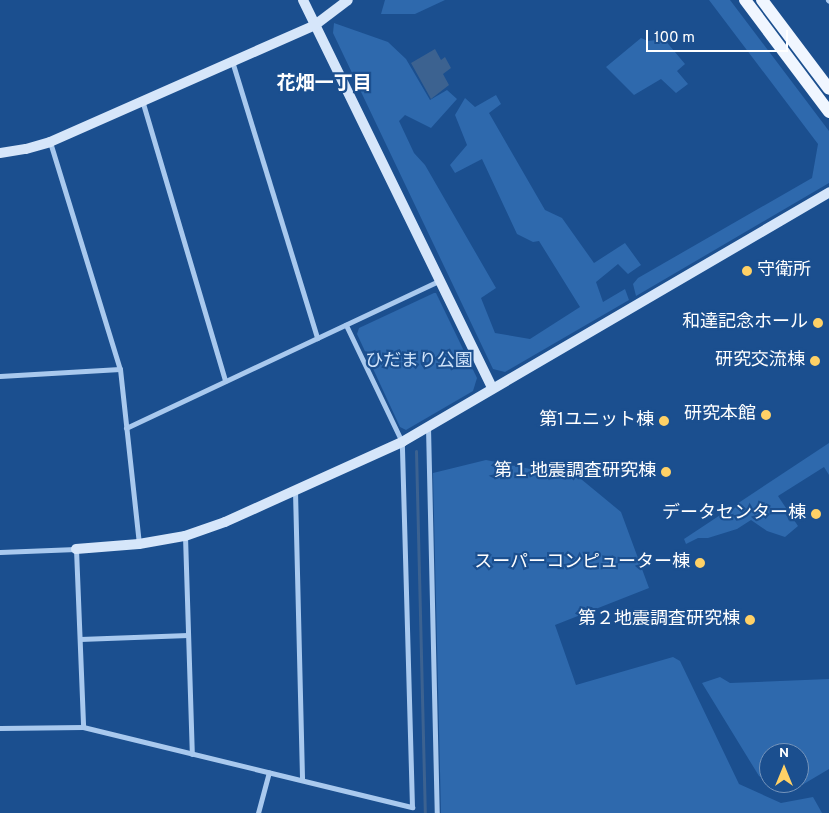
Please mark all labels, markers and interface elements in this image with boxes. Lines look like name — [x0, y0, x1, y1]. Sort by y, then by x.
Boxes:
scale bar — [649, 20, 792, 52]
text: 100 m — [654, 29, 695, 48]
district label: 花畑一丁目 — [277, 74, 371, 96]
place label: 守衛所 — [757, 260, 811, 282]
marker: 守衛所 — [741, 265, 753, 277]
place label: 和達記念ホール — [682, 312, 808, 334]
marker: 和達記念ホール — [812, 317, 824, 329]
place label: 研究交流棟 — [715, 350, 805, 372]
park label: ひだまり公園 — [365, 351, 473, 373]
marker: 研究交流棟 — [809, 355, 821, 367]
place label: 研究本館 — [684, 404, 756, 426]
marker: 研究本館 — [760, 409, 772, 421]
place label: 第1ユニット棟 — [539, 410, 654, 432]
marker: 第1ユニット棟 — [658, 415, 670, 427]
place label: 第１地震調査研究棟 — [494, 461, 656, 483]
marker: 第１地震調査研究棟 — [660, 466, 672, 478]
place label: データセンター棟 — [662, 503, 806, 525]
marker: データセンター棟 — [810, 508, 822, 520]
place label: スーパーコンピューター棟 — [474, 552, 690, 574]
marker: スーパーコンピューター棟 — [694, 557, 706, 569]
place label: 第２地震調査研究棟 — [578, 609, 740, 631]
marker: 第２地震調査研究棟 — [744, 614, 756, 626]
north arrow — [759, 743, 809, 793]
text: N — [779, 745, 789, 762]

